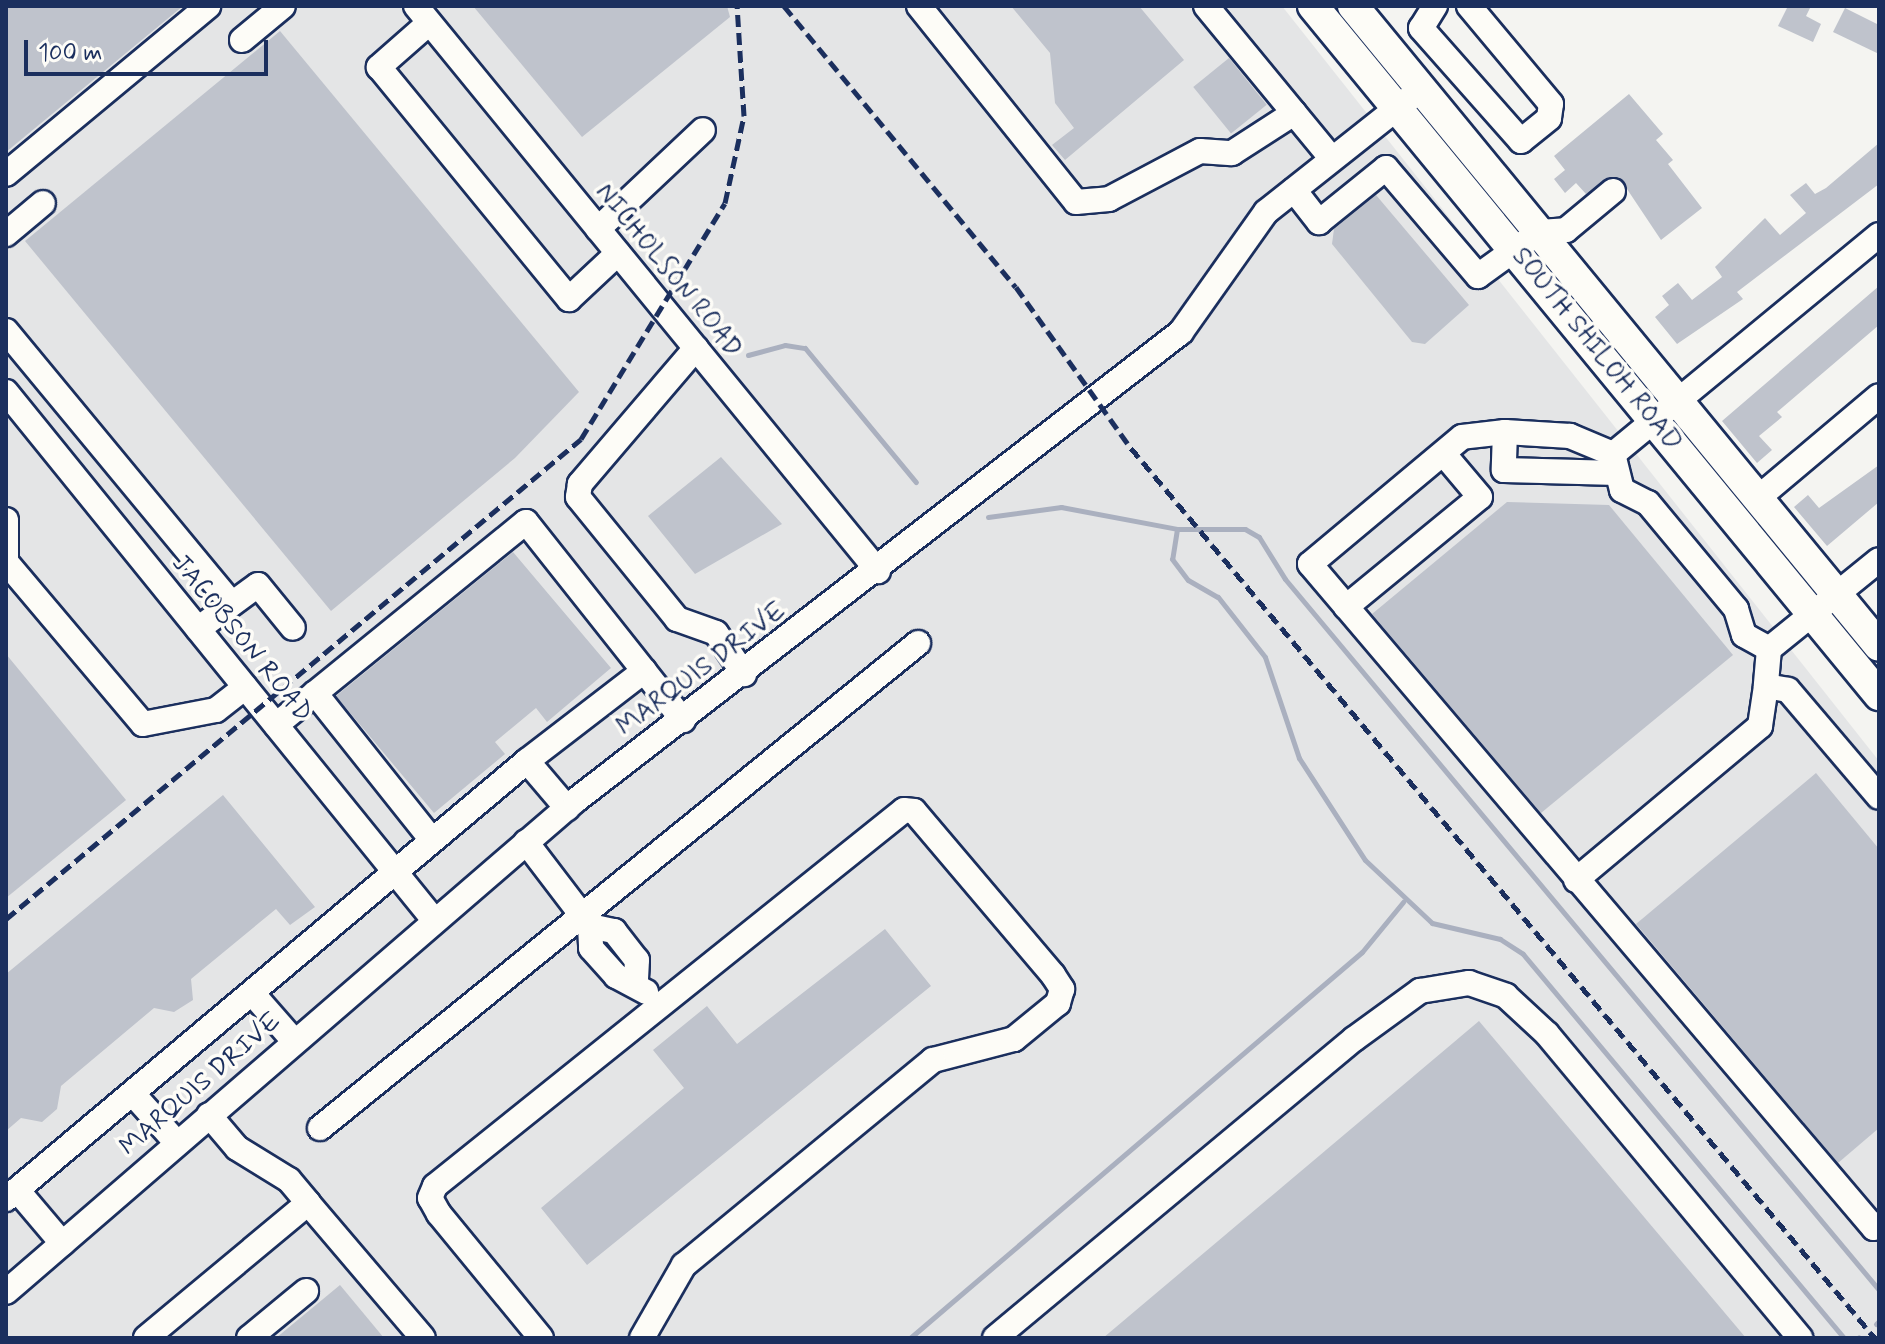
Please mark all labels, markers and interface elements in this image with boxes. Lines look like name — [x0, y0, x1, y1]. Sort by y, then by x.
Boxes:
scale bar — [28, 24, 272, 74]
text: 100 m — [38, 38, 102, 69]
street label: NICHOLSON ROAD — [588, 178, 748, 364]
street label: SOUTH SHILOH ROAD — [1504, 242, 1688, 458]
street label: JACOBSON ROAD — [165, 550, 317, 728]
street label: MARQUIS DRIVE — [611, 596, 793, 744]
street label: MARQUIS DRIVE — [114, 1006, 288, 1164]

